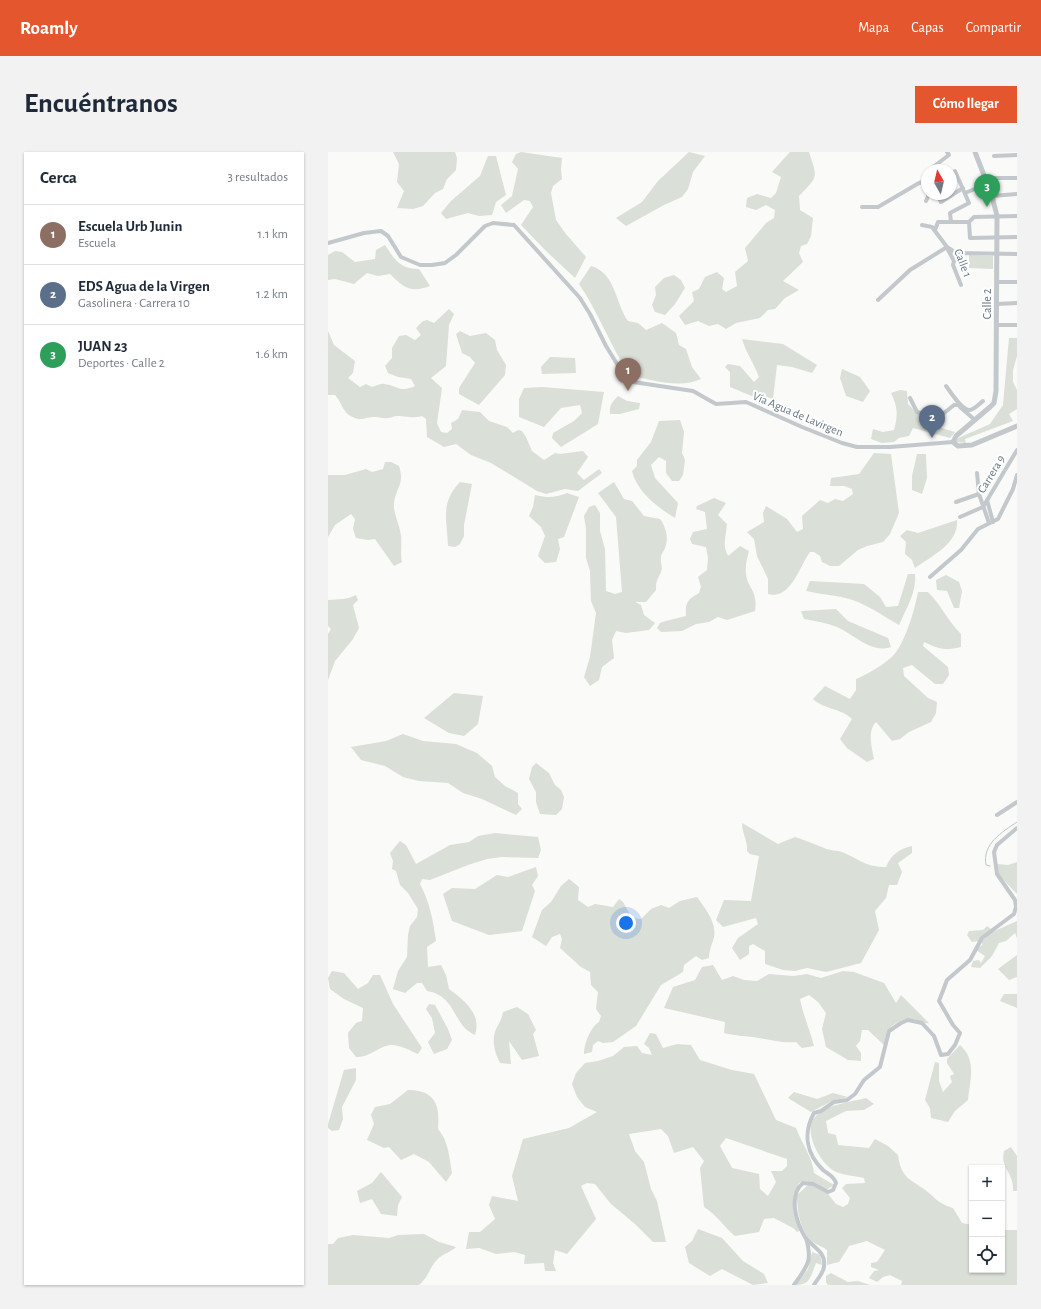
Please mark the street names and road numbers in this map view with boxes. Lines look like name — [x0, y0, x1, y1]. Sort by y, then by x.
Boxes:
street label: Calle 1 — [952, 247, 974, 279]
street label: Calle 2 — [981, 288, 993, 319]
street label: Vía Agua de Lavirgen — [751, 389, 845, 439]
street label: Carrera 9 — [975, 453, 1007, 495]

